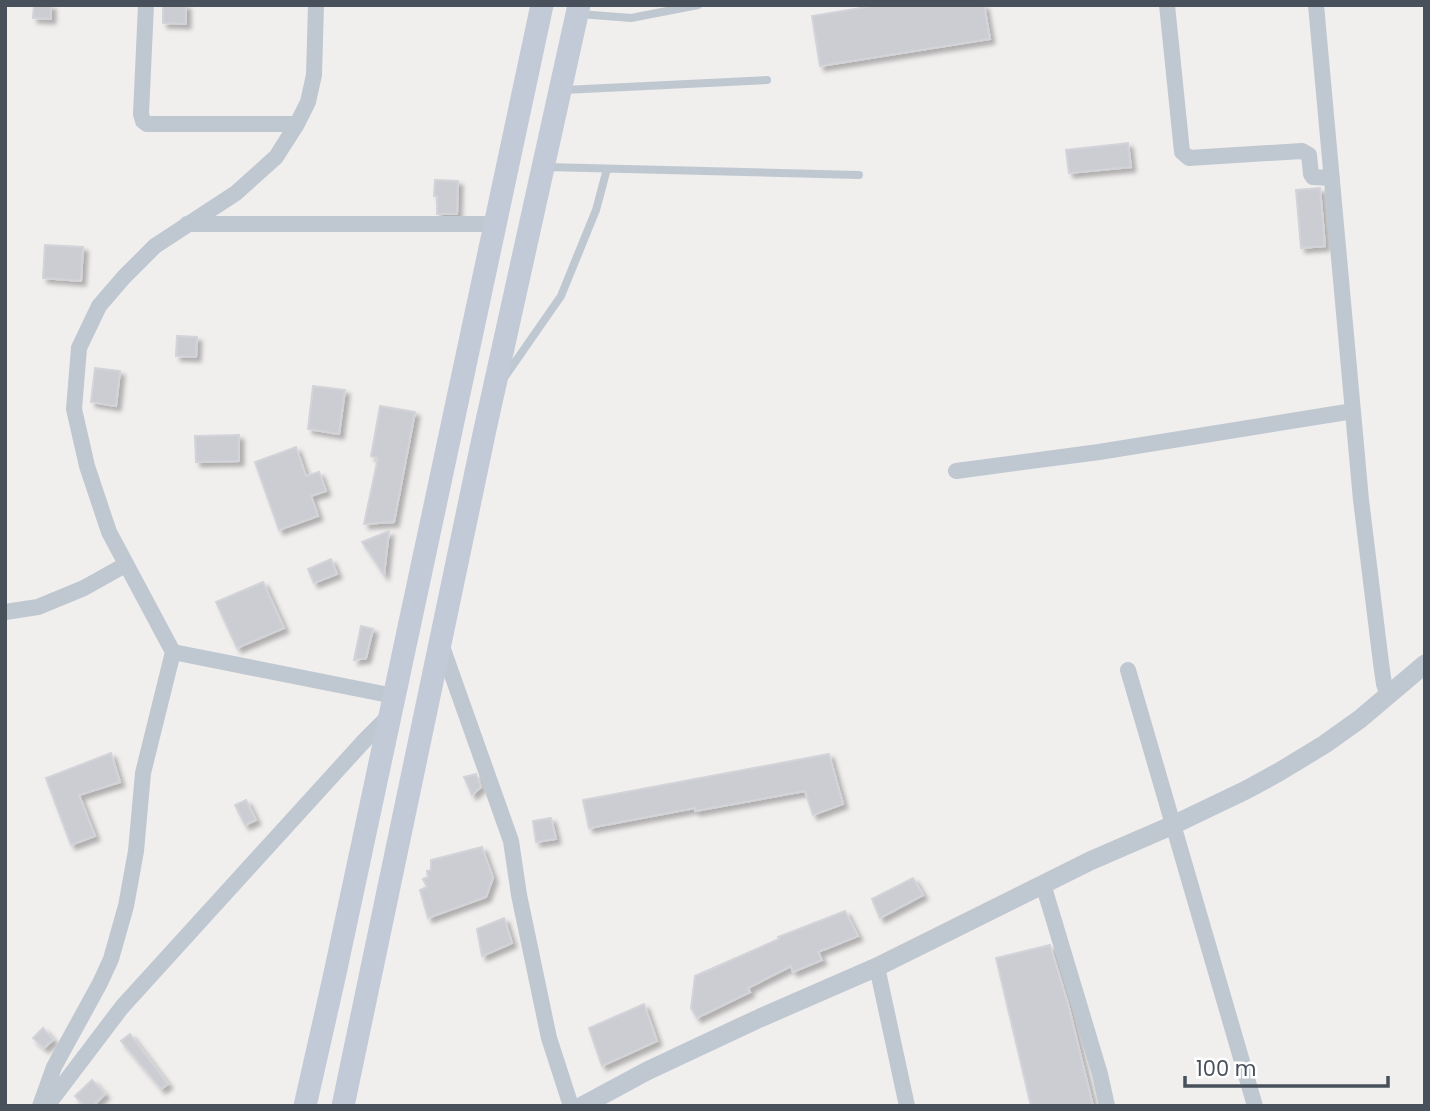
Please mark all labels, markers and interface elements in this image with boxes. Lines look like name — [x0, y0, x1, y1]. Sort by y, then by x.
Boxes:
scale bar — [1185, 1044, 1388, 1088]
text: 100 m — [1196, 1054, 1256, 1083]

